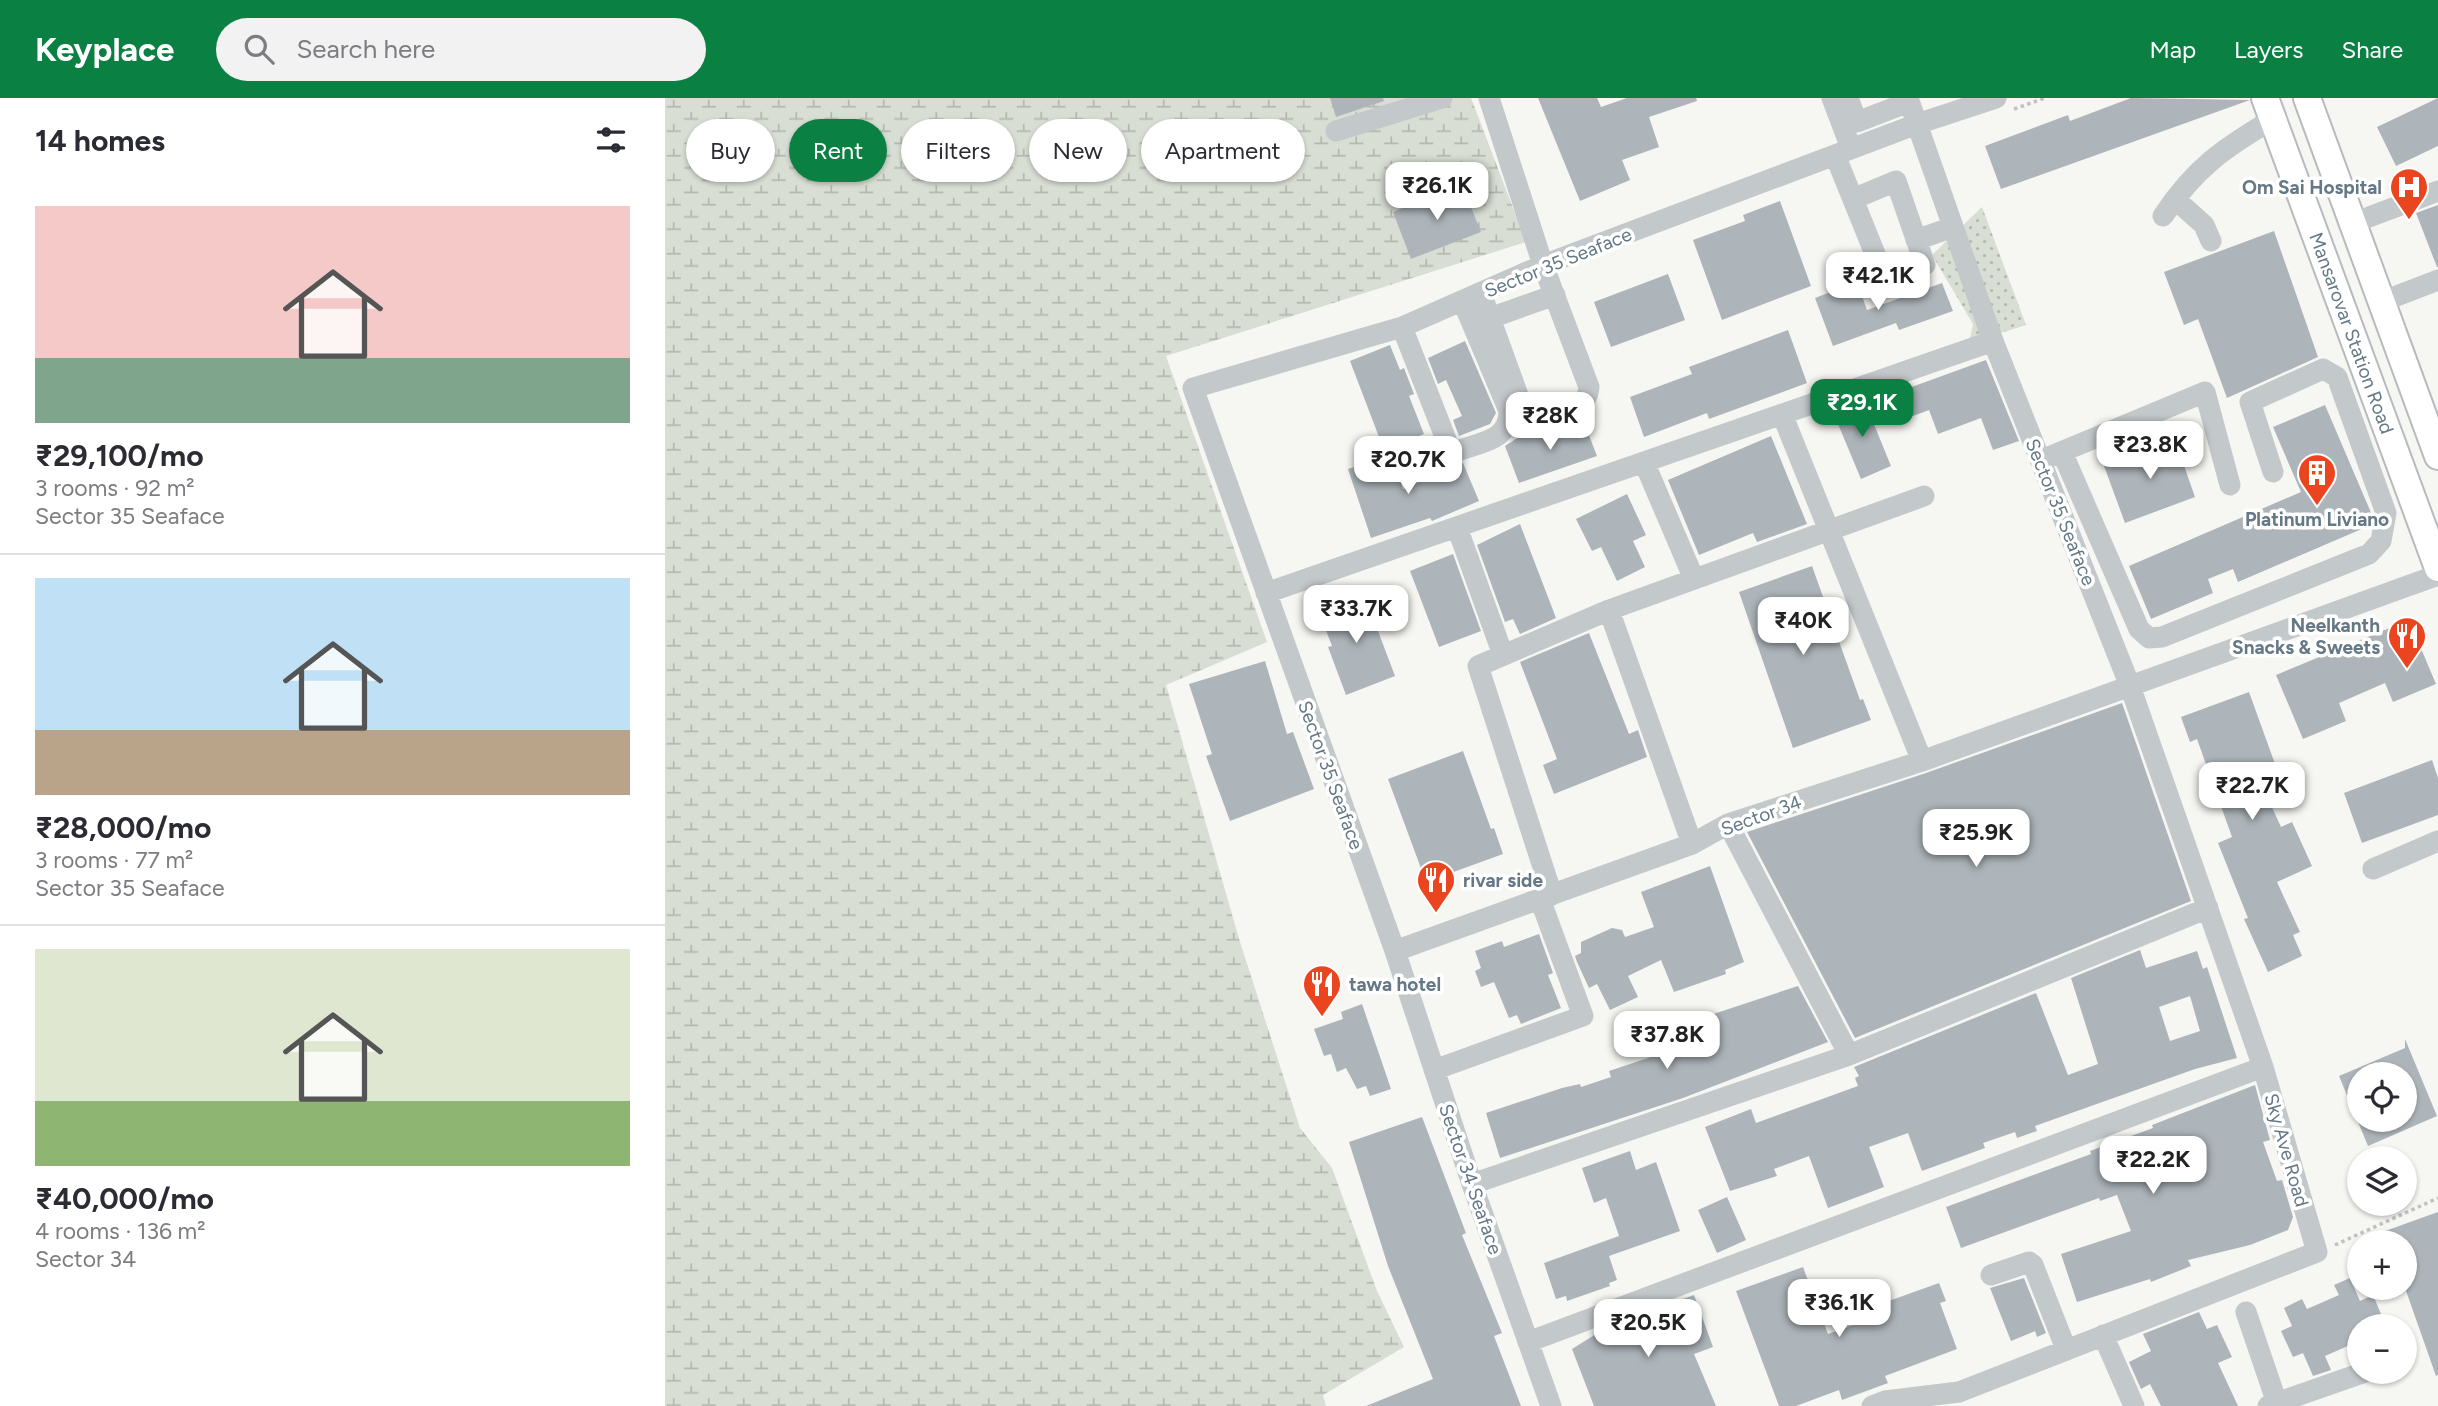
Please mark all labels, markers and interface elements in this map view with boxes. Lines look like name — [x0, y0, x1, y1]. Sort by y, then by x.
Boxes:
search box — [216, 18, 706, 81]
text: Keyplace — [35, 30, 174, 69]
icon: search — [240, 30, 278, 68]
text: Search here — [296, 33, 435, 65]
text: Map — [2149, 35, 2196, 64]
text: Layers — [2234, 35, 2303, 64]
text: Share — [2341, 35, 2403, 64]
chip: Buy — [686, 119, 775, 182]
chip: Rent — [789, 119, 887, 182]
chip: Filters — [901, 119, 1015, 182]
chip: New — [1029, 119, 1127, 182]
chip: Apartment — [1141, 119, 1305, 182]
icon: filters — [592, 121, 630, 159]
text: 14 homes — [35, 122, 165, 159]
pin: ₹26.1K — [1380, 162, 1494, 222]
hospital icon: Om Sai Hospital — [2388, 166, 2430, 221]
text: ₹26.1K — [1401, 171, 1473, 199]
place label: Om Sai Hospital — [2242, 176, 2382, 199]
street label: Sector 35 Seaface — [1481, 222, 1635, 302]
street label: Mansarovar Station Road — [2304, 229, 2399, 437]
icon: home — [270, 251, 396, 377]
pin: ₹42.1K — [1821, 252, 1935, 312]
text: ₹42.1K — [1842, 261, 1914, 289]
pin: ₹29.1K — [1805, 380, 1919, 439]
text: ₹29.1K — [1826, 388, 1898, 416]
pin: ₹28K — [1509, 392, 1591, 452]
text: ₹28K — [1522, 401, 1578, 429]
pin: ₹23.8K — [2093, 422, 2207, 481]
text: ₹23.8K — [2112, 430, 2188, 458]
street label: Sector 35 Seaface — [2021, 435, 2101, 589]
pin: ₹20.7K — [1351, 436, 1465, 496]
text: ₹29,100/mo — [35, 437, 204, 474]
text: ₹20.7K — [1370, 445, 1446, 473]
building icon: Platinum Liviano — [2296, 452, 2338, 507]
text: 3 rooms · 92 m² — [35, 474, 195, 502]
text: Sector 35 Seaface — [35, 502, 225, 530]
place label: Platinum Liviano — [2245, 508, 2389, 531]
pin: ₹33.7K — [1299, 586, 1413, 645]
text: ₹33.7K — [1319, 594, 1393, 622]
pin: ₹40K — [1762, 598, 1844, 657]
text: ₹40K — [1774, 606, 1832, 634]
place label: Neelkanth Snacks & Sweets — [2232, 614, 2380, 659]
restaurant icon: Neelkanth Snacks & Sweets — [2386, 615, 2428, 670]
icon: home — [270, 623, 396, 749]
street label: Sector 35 Seaface — [1293, 698, 1368, 853]
pin: ₹22.7K — [2195, 762, 2309, 822]
text: ₹22.7K — [2215, 771, 2289, 799]
street label: Sector 34 — [1718, 790, 1805, 841]
text: ₹28,000/mo — [35, 809, 211, 846]
pin: ₹25.9K — [1919, 810, 2033, 869]
text: ₹25.9K — [1939, 818, 2013, 846]
text: 3 rooms · 77 m² — [35, 846, 193, 874]
restaurant icon: rivar side — [1415, 859, 1457, 914]
place label: rivar side — [1463, 869, 1543, 892]
text: Sector 35 Seaface — [35, 874, 225, 902]
restaurant icon: tawa hotel — [1301, 963, 1343, 1018]
place label: tawa hotel — [1349, 973, 1441, 996]
icon: home — [270, 994, 396, 1120]
pin: ₹37.8K — [1610, 1012, 1724, 1071]
text: ₹37.8K — [1630, 1020, 1704, 1048]
map controls — [2347, 1062, 2417, 1384]
button: locate — [2347, 1062, 2417, 1132]
street label: Sky Ave Road — [2259, 1091, 2314, 1209]
street label: Sector 34 Seaface — [1434, 1101, 1507, 1257]
pin: ₹22.2K — [2096, 1136, 2210, 1196]
text: ₹22.2K — [2116, 1145, 2190, 1173]
button: layers — [2347, 1146, 2417, 1216]
text: ₹40,000/mo — [35, 1180, 214, 1217]
text: 4 rooms · 136 m² — [35, 1217, 206, 1245]
button: + — [2347, 1230, 2417, 1300]
text: Sector 34 — [35, 1245, 136, 1273]
pin: ₹36.1K — [1782, 1280, 1896, 1339]
text: ₹36.1K — [1804, 1288, 1874, 1316]
pin: ₹20.5K — [1591, 1300, 1705, 1359]
text: ₹20.5K — [1610, 1308, 1686, 1336]
button: − — [2347, 1314, 2417, 1384]

